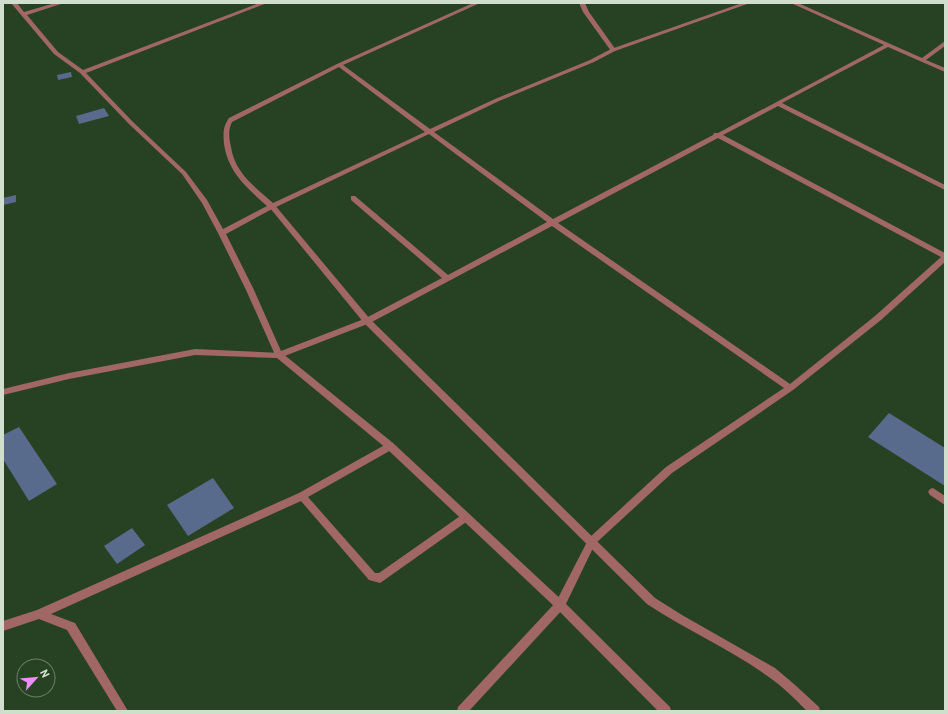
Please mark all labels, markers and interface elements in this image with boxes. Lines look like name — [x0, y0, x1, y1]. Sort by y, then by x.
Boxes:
north arrow — [16, 658, 56, 698]
text: N — [38, 667, 53, 679]

